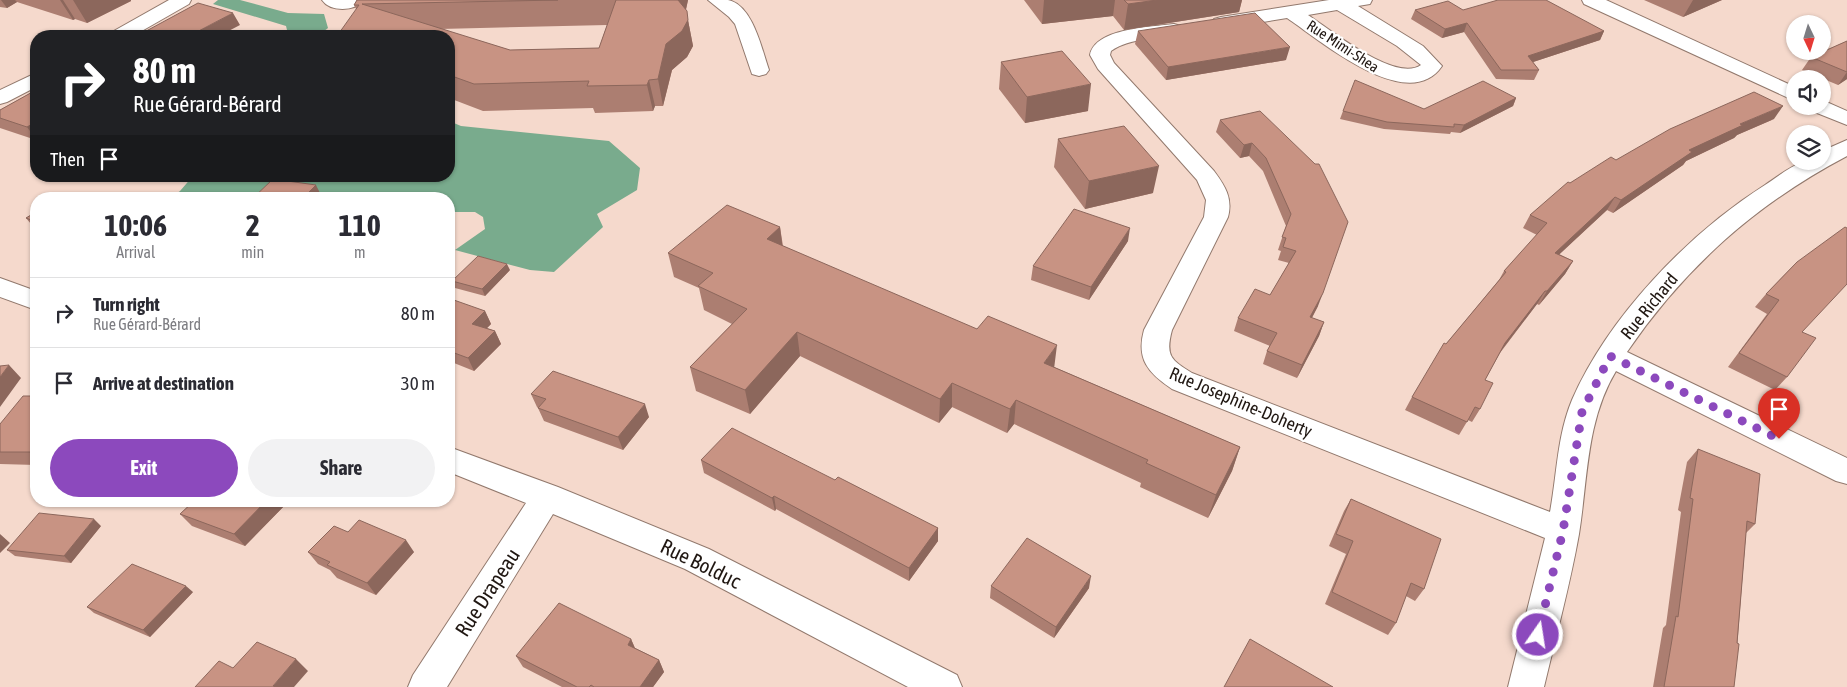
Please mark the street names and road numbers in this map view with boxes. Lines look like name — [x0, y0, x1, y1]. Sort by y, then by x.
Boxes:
street label: Rue Mimi-Shea — [1304, 16, 1382, 76]
street label: Rue Richard — [1616, 269, 1682, 343]
street label: Rue Josephine-Doherty — [1166, 362, 1316, 442]
street label: Rue Bolduc — [657, 533, 745, 593]
street label: Rue Drapeau — [450, 544, 524, 640]

